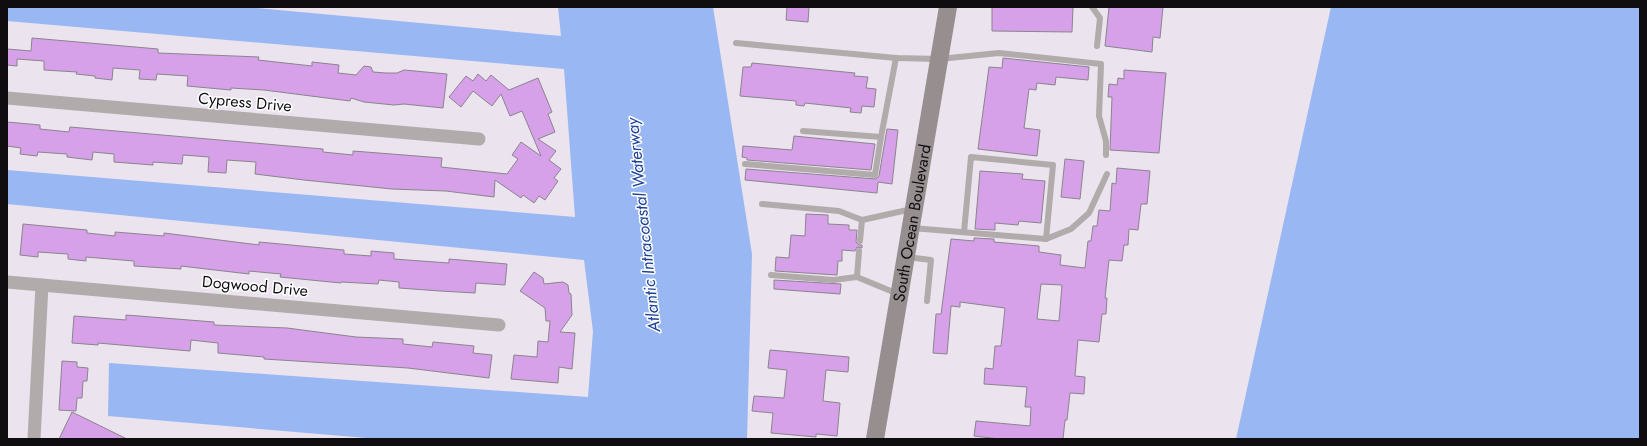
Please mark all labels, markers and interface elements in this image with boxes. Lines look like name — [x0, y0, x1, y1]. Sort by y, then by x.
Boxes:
street label: Cypress Drive — [197, 86, 293, 118]
water label: Atlantic Intracoastal Waterway — [620, 115, 666, 334]
street label: South Ocean Boulevard — [887, 142, 936, 304]
street label: Dogwood Drive — [201, 270, 309, 302]

